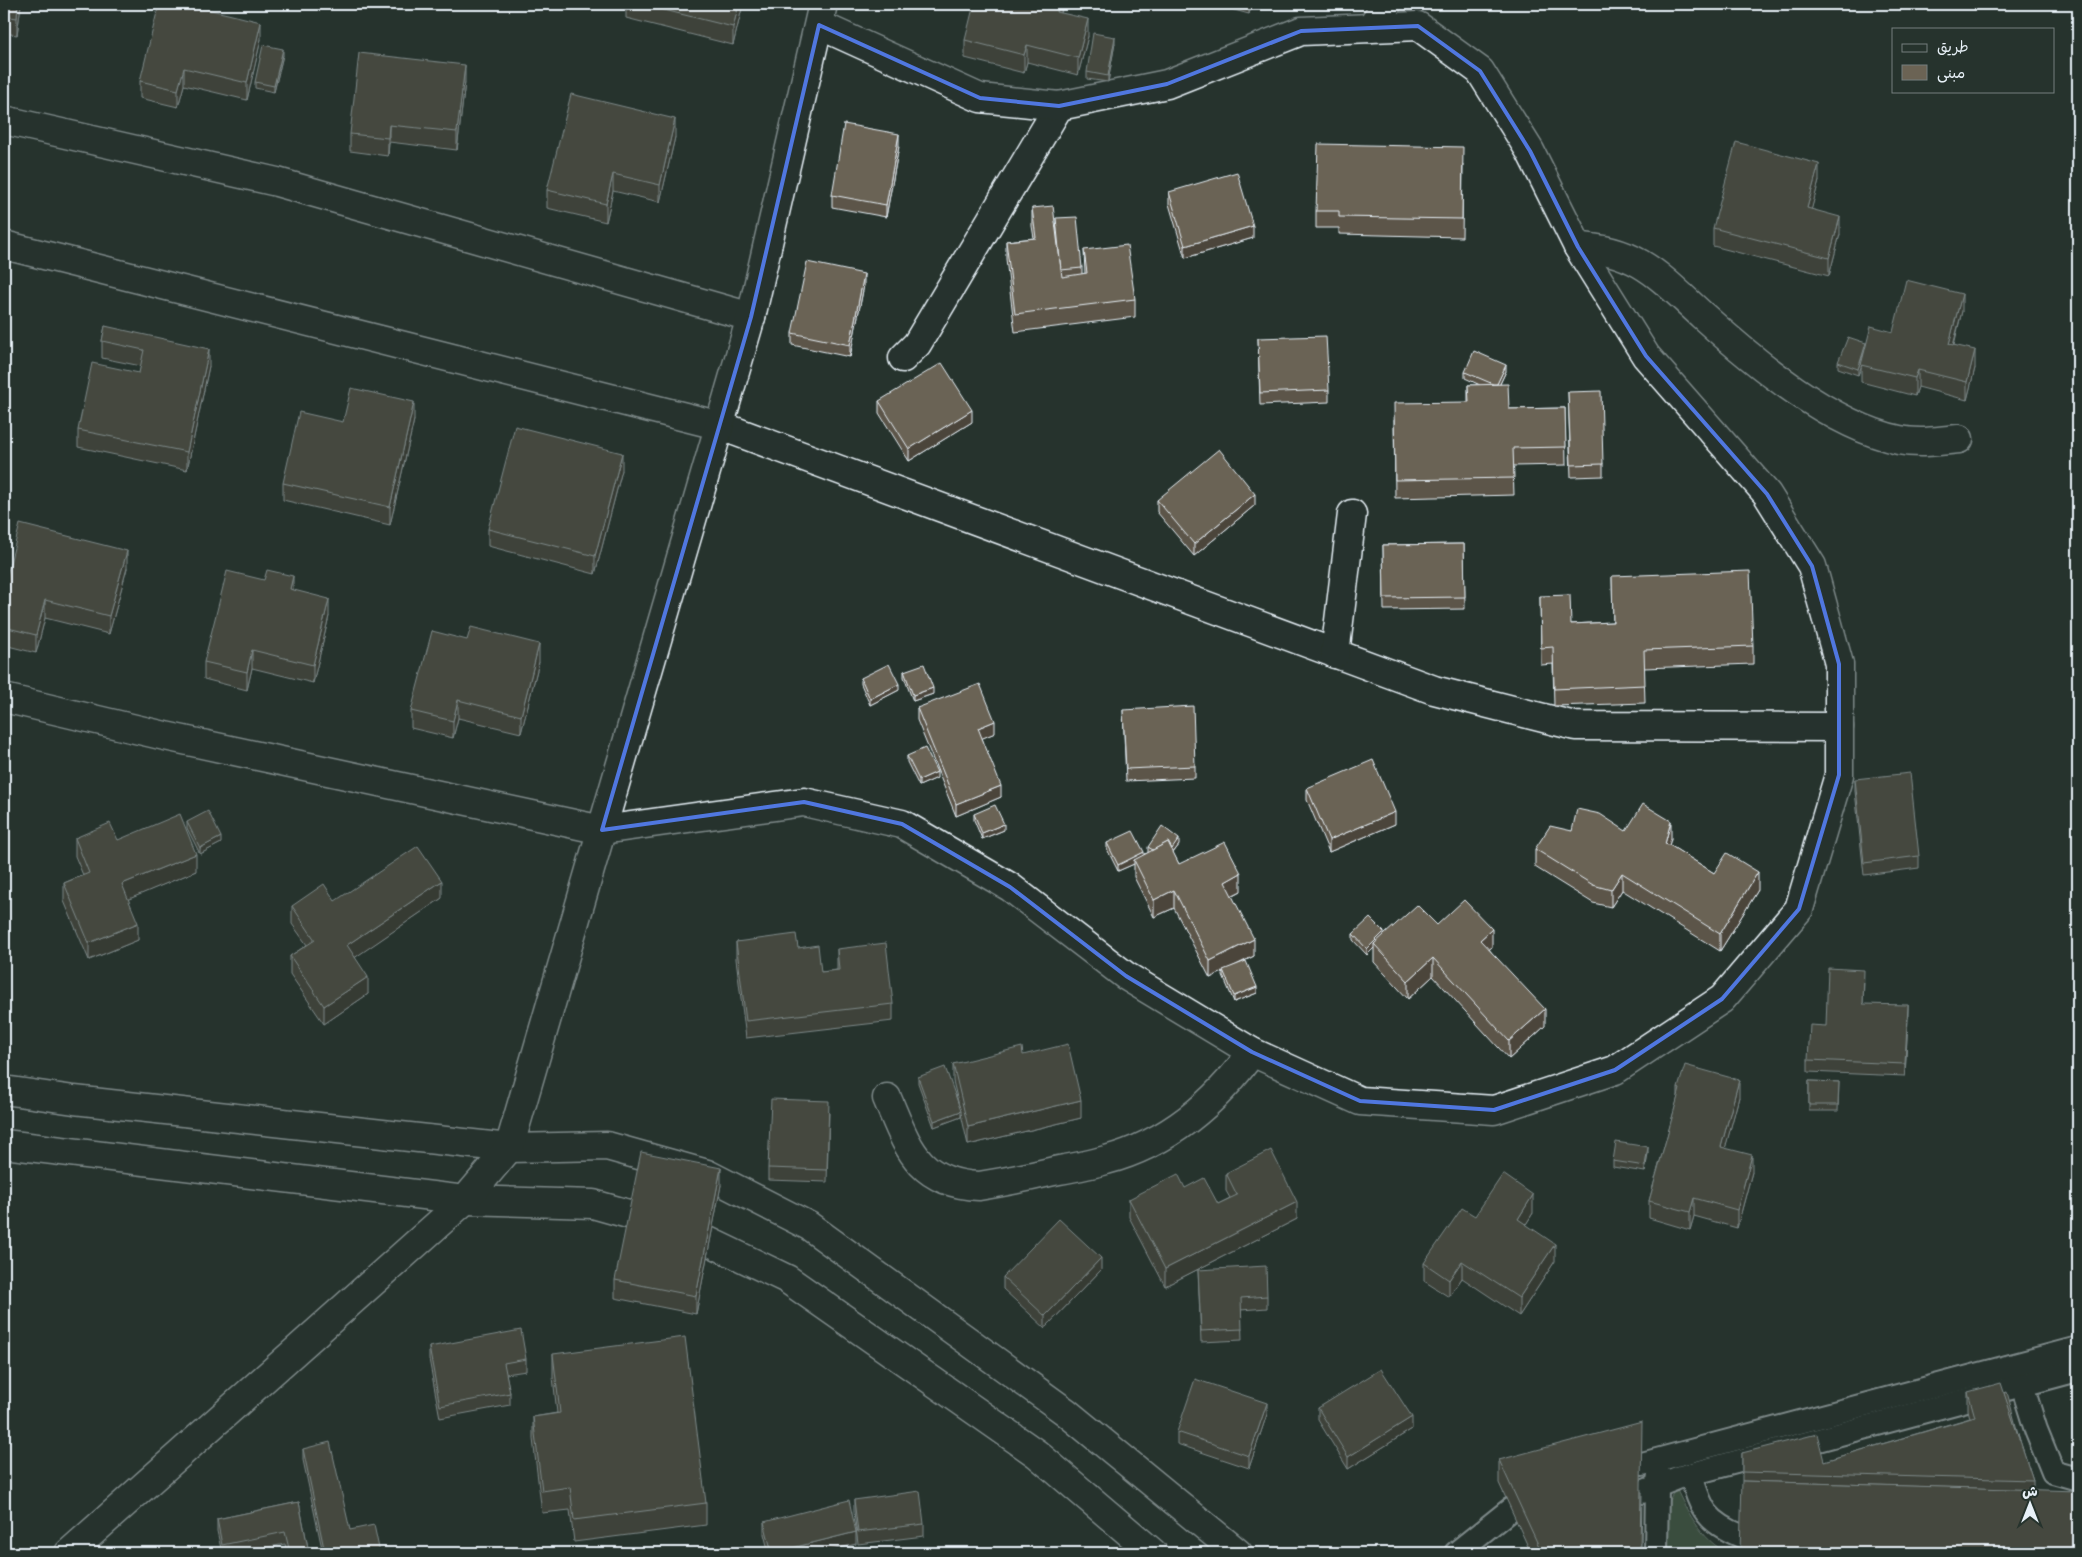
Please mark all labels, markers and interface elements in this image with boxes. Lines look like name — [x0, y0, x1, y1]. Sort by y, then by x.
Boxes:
legend — [1892, 28, 2054, 92]
text: طريق — [1937, 38, 1969, 60]
text: مبنى — [1937, 64, 1965, 86]
north arrow — [2004, 1480, 2054, 1530]
text: ش — [2022, 1483, 2038, 1503]

